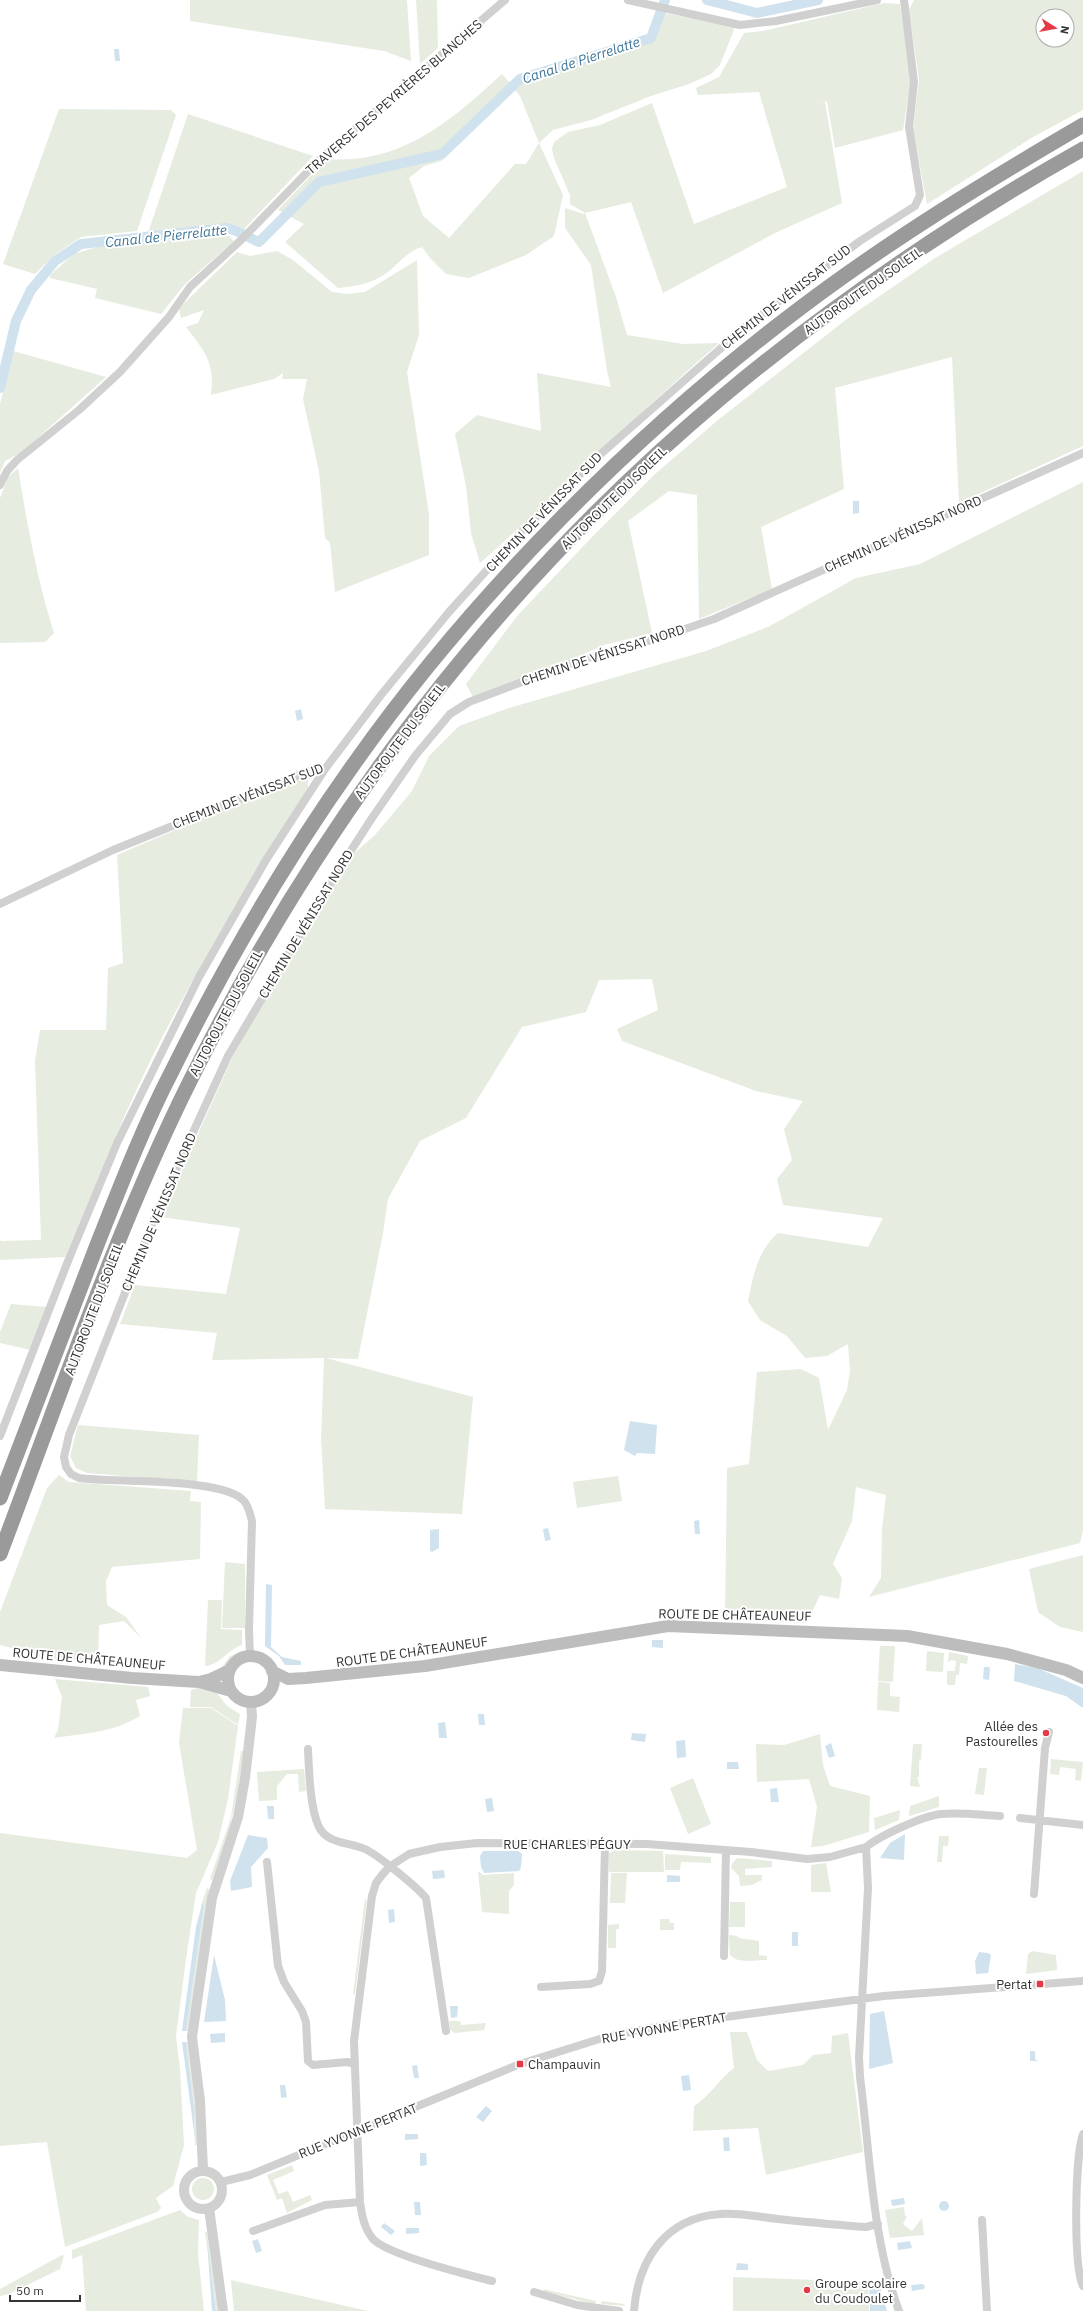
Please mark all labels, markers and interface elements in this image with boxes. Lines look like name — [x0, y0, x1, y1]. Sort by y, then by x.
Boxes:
north arrow — [1035, 8, 1075, 48]
street label: TRAVERSE DES PEYRIÈRES BLANCHES — [302, 16, 486, 178]
text: N — [1057, 25, 1072, 35]
water label: Canal de Pierrelatte — [520, 33, 642, 87]
water label: Canal de Pierrelatte — [104, 221, 228, 251]
street label: CHEMIN DE VÉNISSAT SUD — [718, 241, 854, 353]
street label: AUTOROUTE DU SOLEIL — [800, 243, 926, 338]
street label: AUTOROUTE DU SOLEIL — [557, 443, 671, 553]
street label: CHEMIN DE VÉNISSAT SUD — [482, 448, 606, 576]
street label: CHEMIN DE VÉNISSAT NORD — [822, 492, 984, 576]
street label: CHEMIN DE VÉNISSAT NORD — [519, 621, 687, 689]
street label: AUTOROUTE DU SOLEIL — [351, 679, 449, 802]
street label: CHEMIN DE VÉNISSAT SUD — [170, 759, 326, 833]
street label: CHEMIN DE VÉNISSAT NORD — [255, 847, 357, 1001]
street label: AUTOROUTE DU SOLEIL — [185, 946, 267, 1079]
street label: CHEMIN DE VÉNISSAT NORD — [118, 1130, 200, 1294]
street label: AUTOROUTE DU SOLEIL — [61, 1240, 127, 1378]
street label: ROUTE DE CHÂTEAUNEUF — [658, 1605, 812, 1625]
street label: ROUTE DE CHÂTEAUNEUF — [335, 1633, 489, 1671]
street label: ROUTE DE CHÂTEAUNEUF — [12, 1644, 166, 1674]
place label: Allée des Pastourelles — [966, 1718, 1038, 1750]
marker: Allée des Pastourelles — [1041, 1728, 1051, 1738]
street label: RUE CHARLES PÉGUY — [503, 1836, 631, 1853]
place label: Pertat — [996, 1976, 1032, 1993]
marker: Pertat — [1035, 1979, 1045, 1989]
street label: RUE YVONNE PERTAT — [600, 2009, 728, 2047]
place label: Champauvin — [528, 2056, 601, 2073]
marker: Champauvin — [515, 2059, 525, 2069]
street label: RUE YVONNE PERTAT — [296, 2099, 420, 2163]
place label: Groupe scolaire du Coudoulet — [815, 2275, 907, 2307]
scale bar — [10, 2277, 80, 2303]
text: 50 m — [16, 2283, 44, 2298]
marker: Groupe scolaire du Coudoulet — [802, 2285, 812, 2295]

